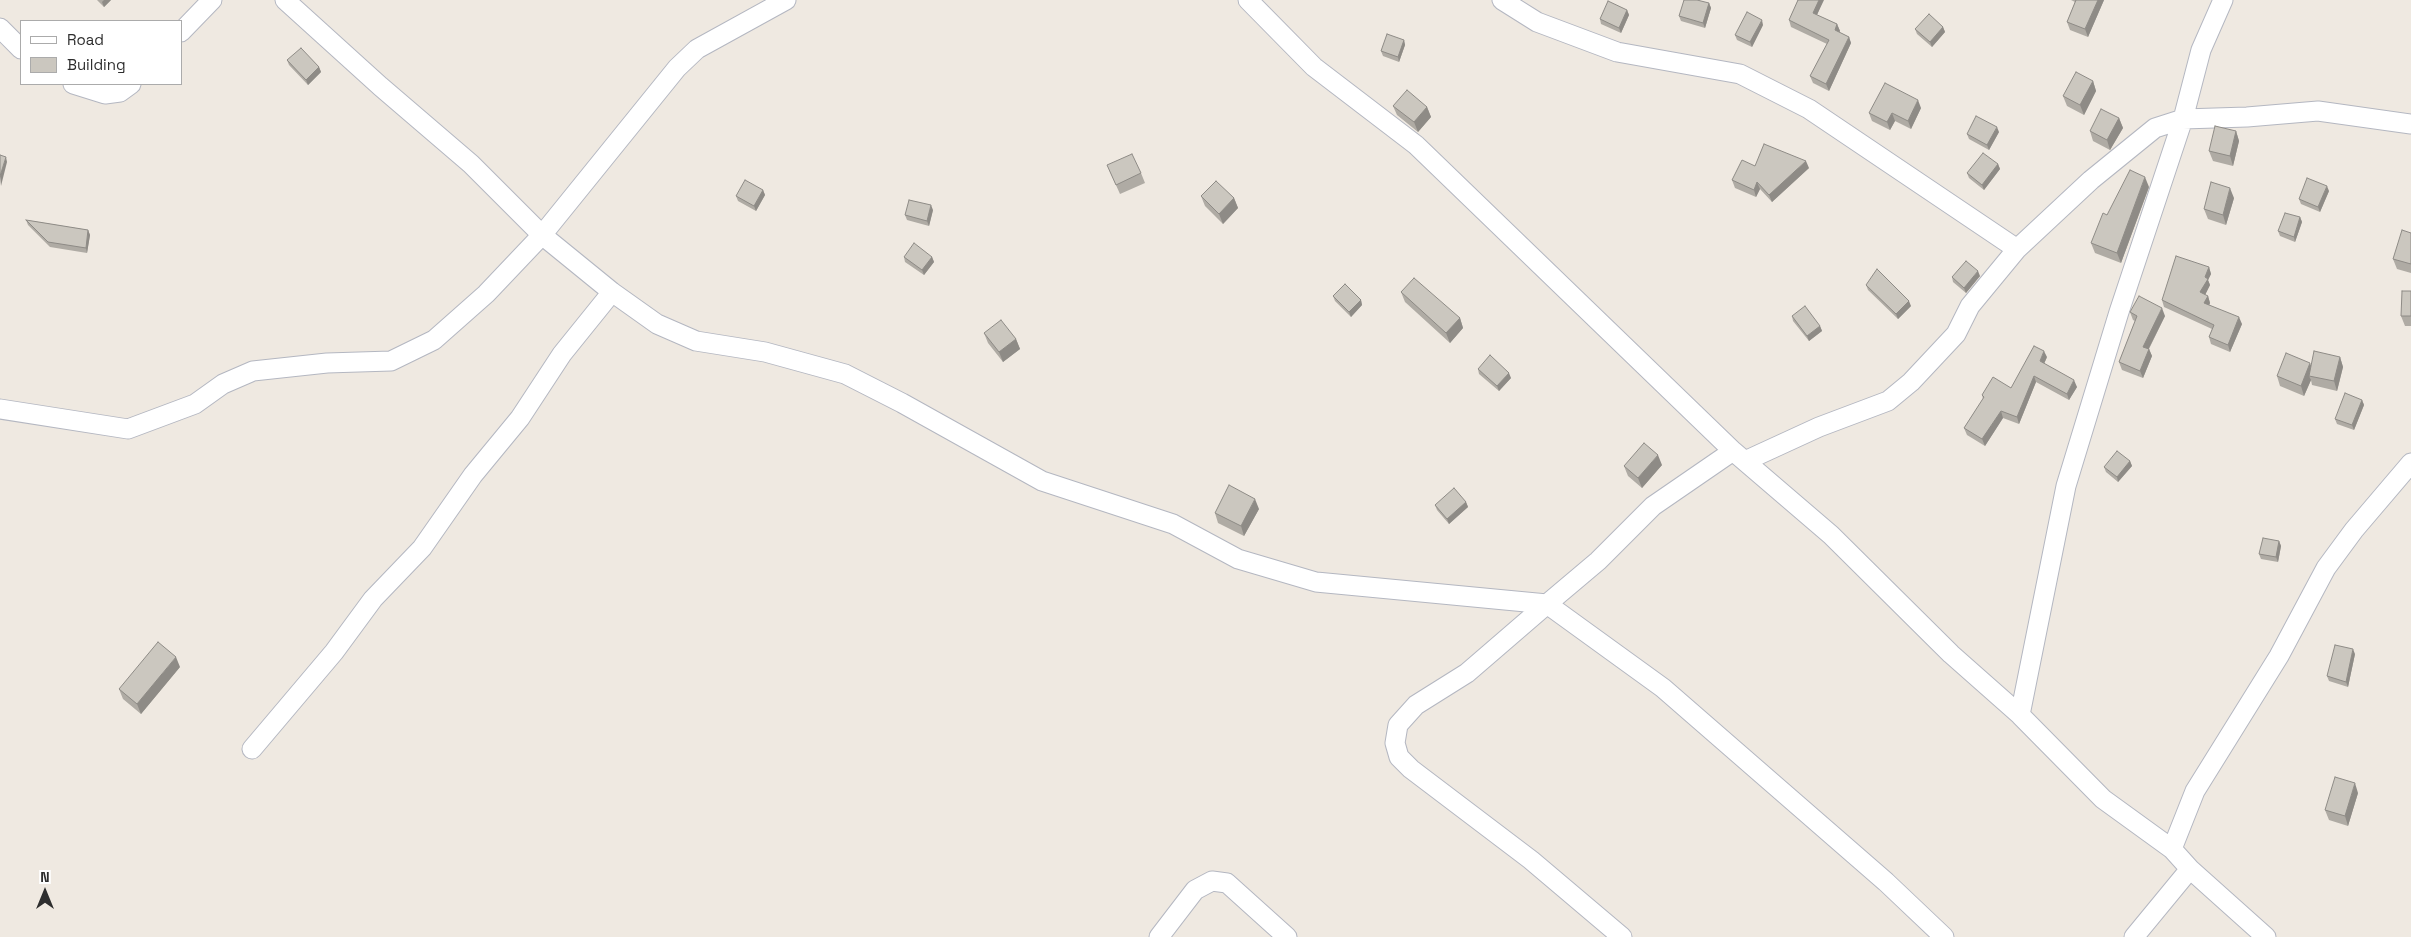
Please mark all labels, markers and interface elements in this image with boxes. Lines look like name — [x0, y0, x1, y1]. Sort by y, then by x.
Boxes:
legend — [20, 20, 182, 85]
text: Road — [67, 30, 104, 49]
text: Building — [67, 55, 126, 74]
north arrow — [20, 867, 70, 917]
text: N — [40, 868, 50, 886]

